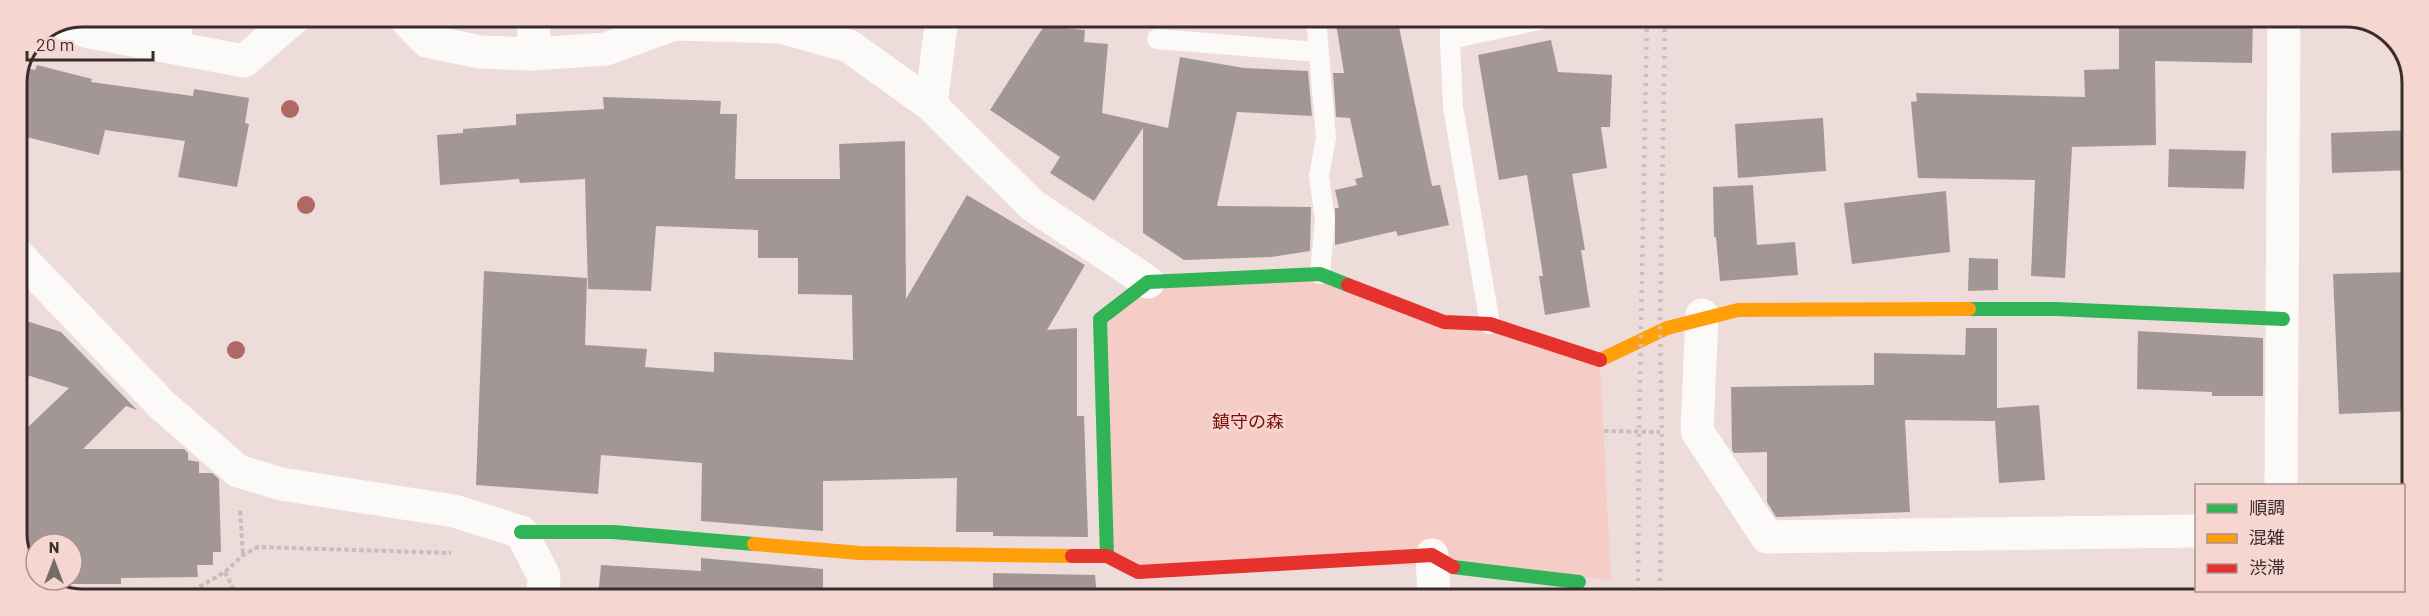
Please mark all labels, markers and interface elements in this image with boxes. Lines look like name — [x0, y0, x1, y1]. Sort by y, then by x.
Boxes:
scale bar — [27, 24, 153, 62]
text: 20 m — [36, 33, 74, 55]
park label: 鎮守の森 — [1212, 410, 1284, 432]
legend — [2195, 484, 2405, 592]
text: 順調 — [2249, 496, 2285, 518]
text: 混雑 — [2249, 526, 2285, 548]
north arrow — [24, 532, 84, 592]
text: N — [49, 537, 59, 556]
text: 渋滞 — [2249, 556, 2285, 578]

